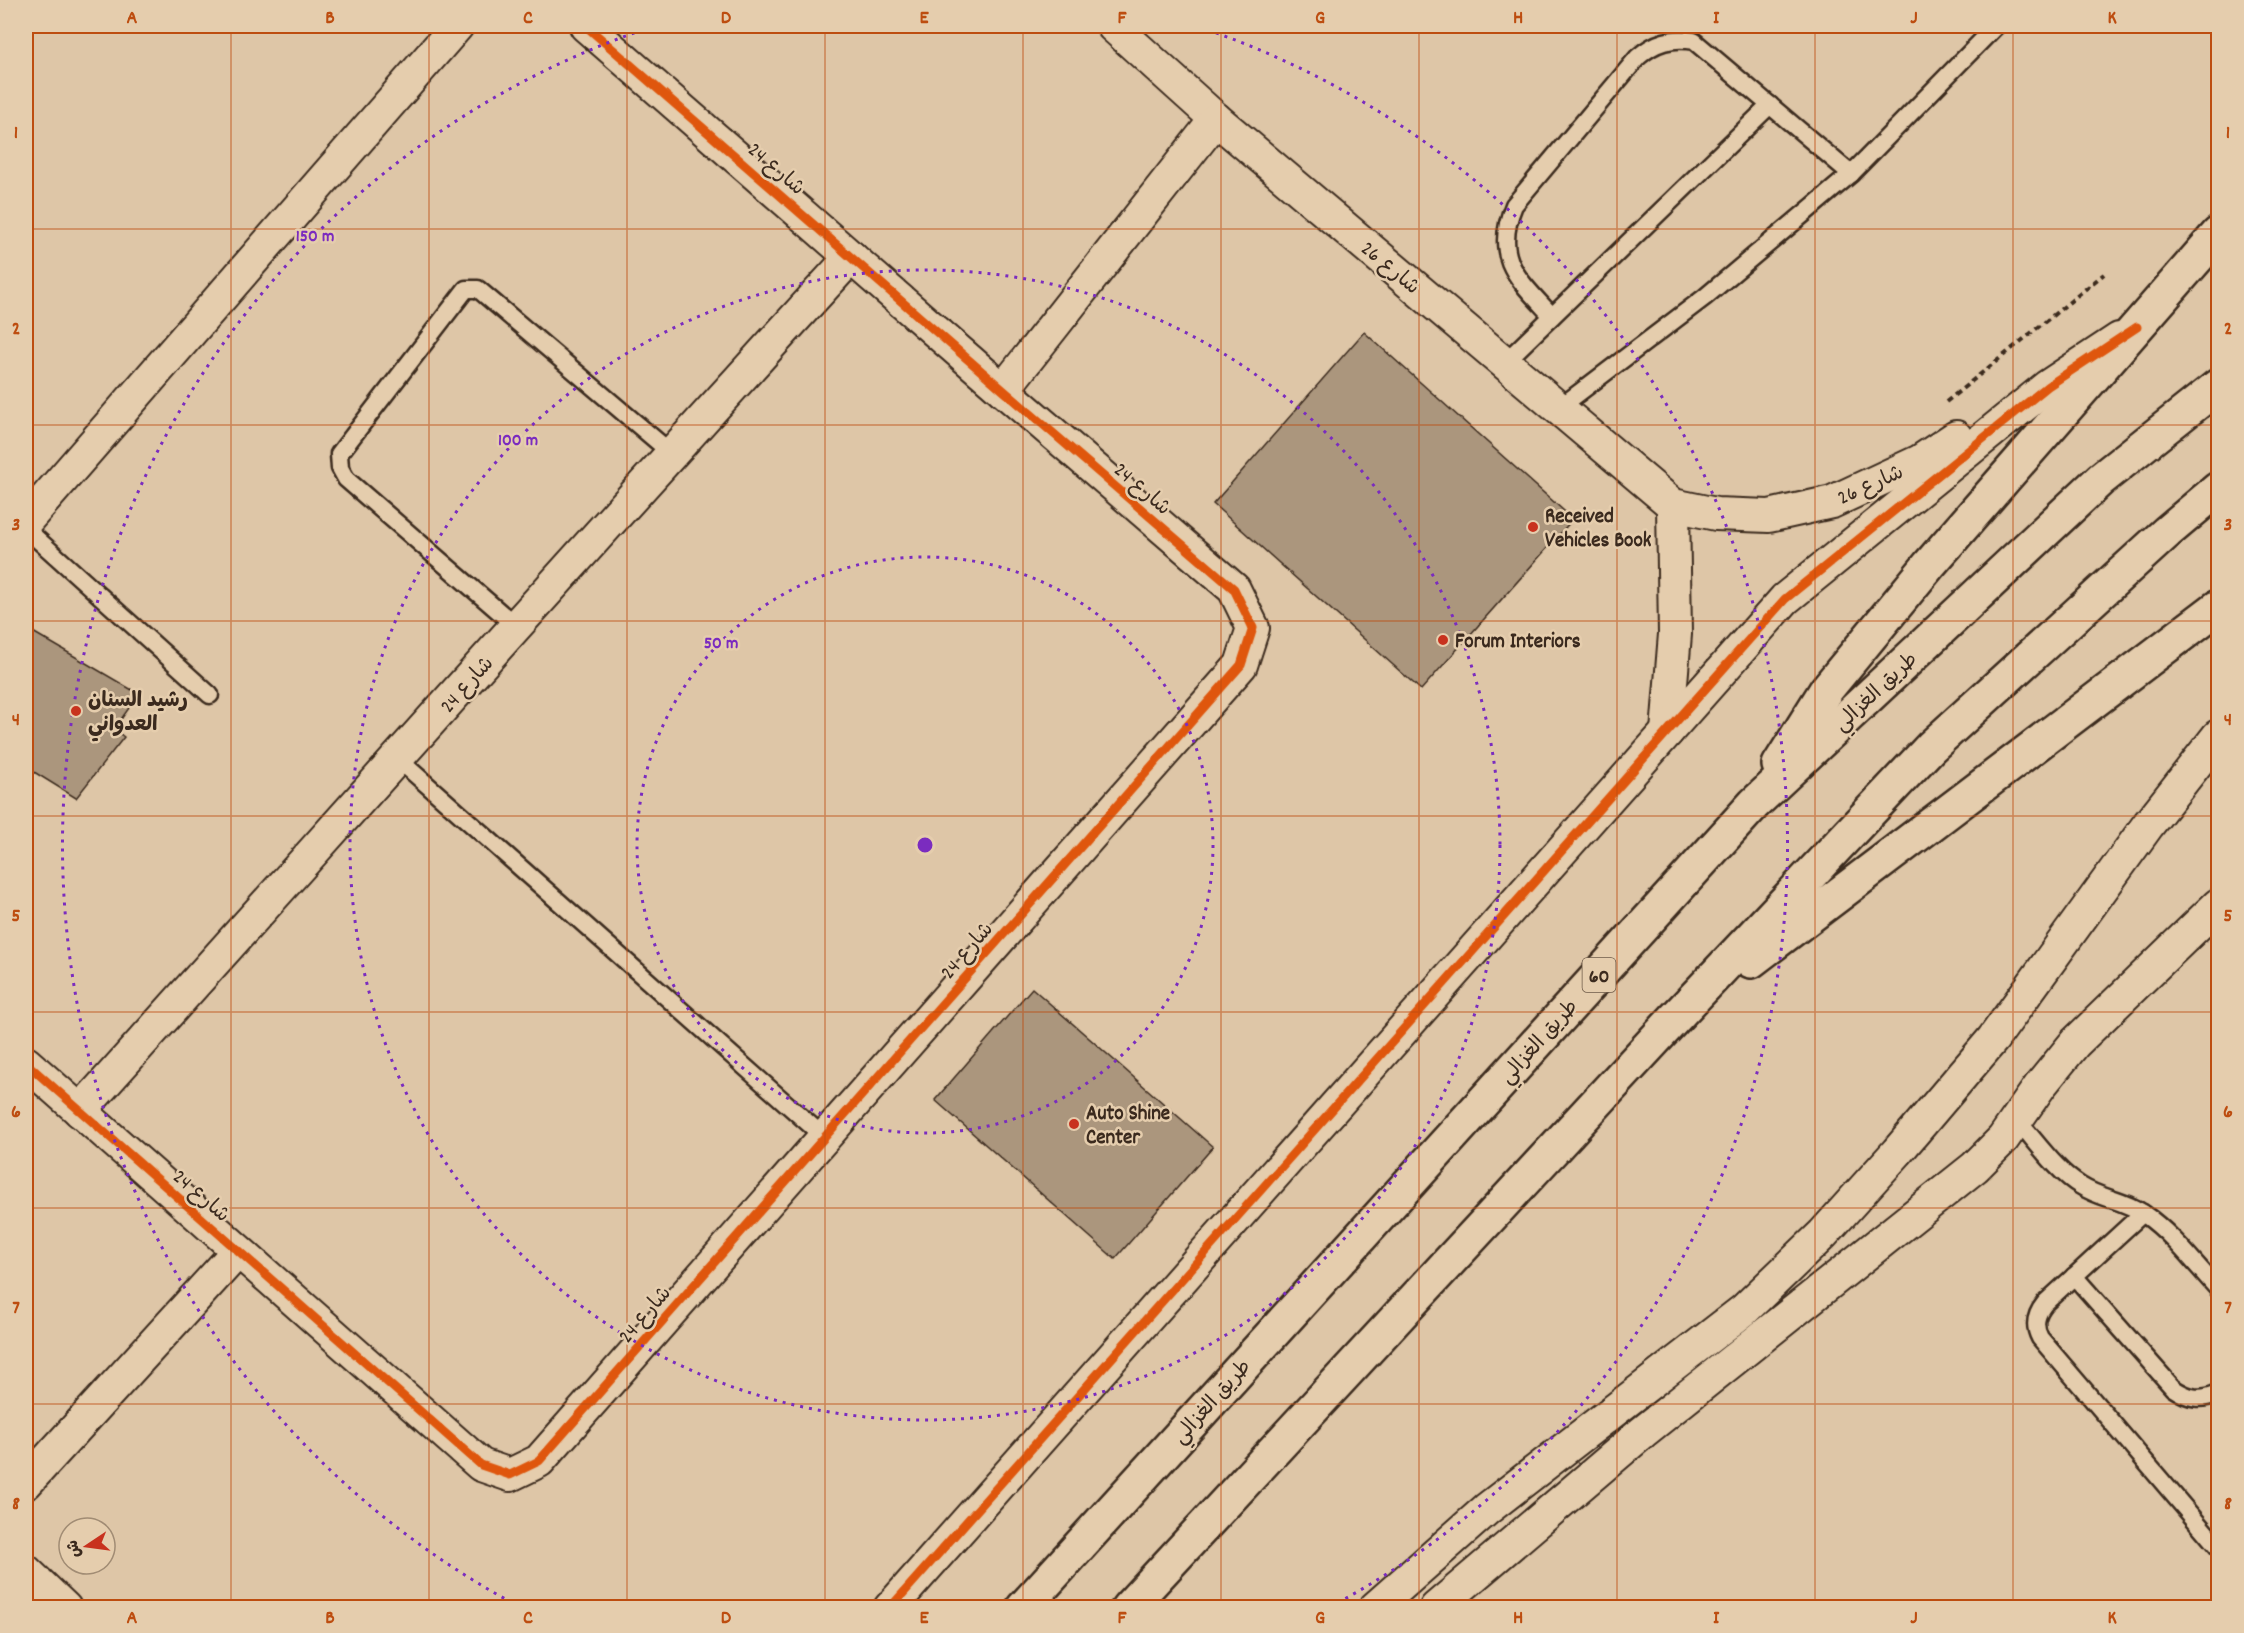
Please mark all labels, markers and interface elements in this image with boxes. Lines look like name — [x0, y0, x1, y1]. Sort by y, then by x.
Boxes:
text: A — [127, 5, 138, 33]
text: B — [325, 5, 335, 33]
text: C — [523, 5, 533, 33]
text: D — [721, 5, 732, 33]
text: E — [919, 5, 929, 33]
text: F — [1118, 5, 1128, 33]
text: G — [1315, 5, 1325, 33]
text: H — [1513, 5, 1523, 33]
text: I — [1713, 5, 1720, 33]
text: J — [1910, 5, 1918, 33]
text: K — [2107, 5, 2117, 33]
text: 1 — [14, 120, 18, 148]
text: 1 — [2226, 120, 2230, 148]
street label: شارع 24 — [739, 137, 811, 204]
text: 150 m — [296, 225, 334, 250]
street label: شارع 26 — [1353, 235, 1425, 303]
text: 2 — [12, 316, 20, 344]
text: 2 — [2224, 316, 2232, 344]
text: 100 m — [498, 429, 538, 454]
street label: شارع 24 — [1105, 457, 1177, 524]
street label: شارع 26 — [1833, 459, 1909, 515]
place label: Received Vehicles Book — [1545, 503, 1652, 557]
text: 3 — [12, 512, 20, 540]
text: 3 — [2224, 512, 2232, 540]
marker: Received Vehicles Book — [1526, 520, 1540, 534]
place label: Forum Interiors — [1455, 628, 1581, 658]
text: 50 m — [704, 632, 738, 657]
marker: Forum Interiors — [1436, 633, 1450, 647]
street label: طريق الغزالي — [1828, 646, 1926, 741]
street label: شارع 24 — [434, 651, 502, 721]
place label: رشيد السنان العدواني — [88, 687, 188, 742]
marker: رشيد السنان العدواني — [69, 704, 83, 718]
text: 4 — [12, 707, 20, 735]
text: 4 — [2224, 707, 2232, 735]
centre of rings — [915, 835, 935, 855]
text: 5 — [11, 903, 21, 931]
text: 5 — [2223, 903, 2233, 931]
street label: شارع 24 — [935, 916, 1002, 988]
road number: 60 — [1582, 958, 1616, 992]
street label: طريق الغزالي — [1494, 994, 1587, 1093]
text: 6 — [11, 1099, 21, 1127]
text: 6 — [2223, 1099, 2233, 1127]
place label: Auto Shine Center — [1086, 1100, 1170, 1154]
marker: Auto Shine Center — [1067, 1117, 1081, 1131]
street label: شارع 24 — [164, 1164, 236, 1231]
street label: شارع 24 — [613, 1280, 680, 1352]
text: 7 — [12, 1295, 20, 1323]
text: 7 — [2224, 1295, 2232, 1323]
street label: طريق الغزالي — [1167, 1354, 1260, 1453]
text: 8 — [12, 1491, 20, 1519]
text: 8 — [2224, 1491, 2232, 1519]
north arrow — [57, 1516, 117, 1576]
text: ش — [62, 1538, 88, 1560]
text: A — [127, 1605, 138, 1633]
text: B — [325, 1605, 335, 1633]
text: C — [523, 1605, 533, 1633]
text: D — [721, 1605, 732, 1633]
text: E — [919, 1605, 929, 1633]
text: F — [1118, 1605, 1128, 1633]
text: G — [1315, 1605, 1325, 1633]
text: H — [1513, 1605, 1523, 1633]
text: I — [1713, 1605, 1720, 1633]
text: J — [1910, 1605, 1918, 1633]
text: K — [2107, 1605, 2117, 1633]

